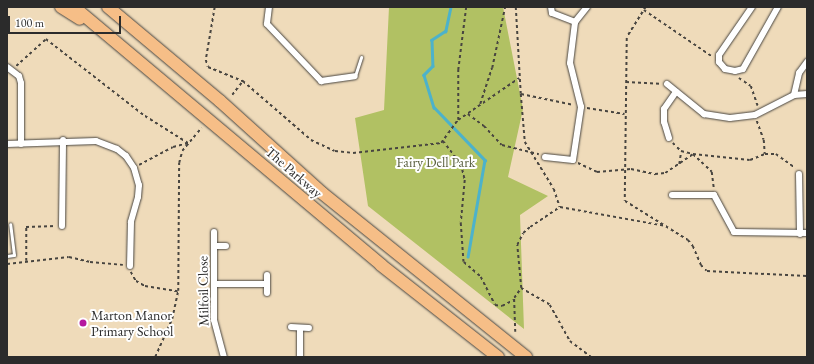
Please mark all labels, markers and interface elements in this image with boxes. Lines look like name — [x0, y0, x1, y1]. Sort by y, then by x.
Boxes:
scale bar — [10, 8, 123, 34]
text: 100 m — [15, 15, 44, 31]
street label: The Parkway — [262, 143, 326, 201]
park label: Fairy Dell Park — [397, 154, 475, 170]
street label: Milfoil Close — [194, 256, 212, 326]
place label: Marton Manor Primary School — [91, 307, 173, 340]
marker: Marton Manor Primary School — [78, 318, 88, 328]

